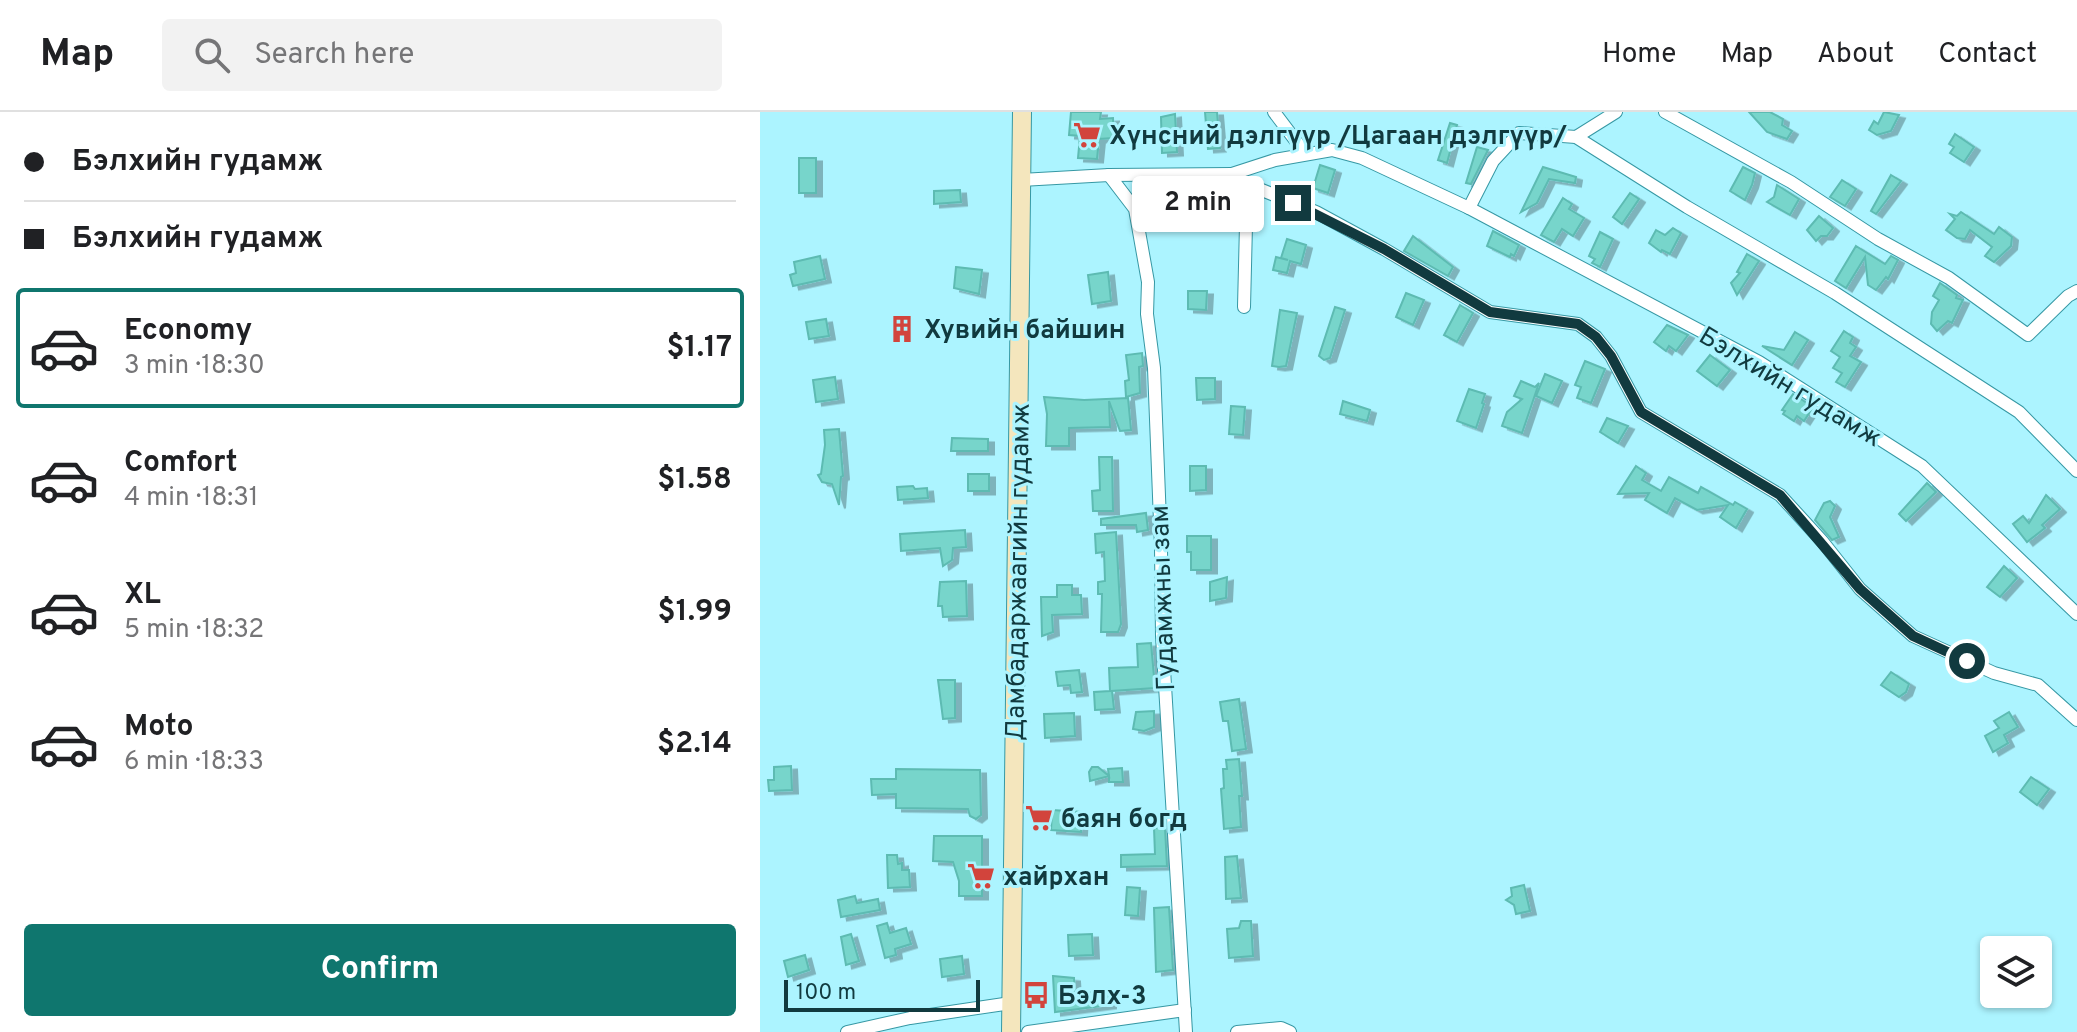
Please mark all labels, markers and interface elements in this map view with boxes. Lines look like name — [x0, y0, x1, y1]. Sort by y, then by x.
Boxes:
search box — [162, 19, 722, 91]
text: Map — [40, 31, 114, 80]
icon: search — [190, 33, 234, 77]
text: Search here — [254, 37, 414, 74]
text: Home — [1602, 37, 1676, 73]
text: Map — [1720, 37, 1773, 73]
text: About — [1817, 37, 1894, 73]
text: Contact — [1938, 37, 2037, 73]
supermarket icon: Хүнсний дэлгүүр /Цагаан дэлгүүр/ — [1072, 120, 1102, 150]
place label: Хүнсний дэлгүүр /Цагаан дэлгүүр/ — [1109, 121, 1568, 154]
text: Бэлхийн гудамж — [72, 144, 323, 181]
callout: 2 min — [1133, 175, 1265, 231]
route end — [1275, 185, 1311, 221]
text: 2 min — [1164, 187, 1232, 220]
text: Бэлхийн гудамж — [72, 221, 323, 258]
icon: car — [28, 312, 100, 384]
text: Economy — [124, 313, 252, 350]
building icon: Хувийн байшин — [887, 314, 917, 344]
place label: Хувийн байшин — [924, 315, 1125, 348]
street label: Бэлхийн гудамж — [1692, 320, 1887, 456]
text: $1.17 — [666, 330, 732, 367]
text: 3 min · 18:30 — [124, 350, 265, 383]
street label: Дамбадаржаагийн гудамж — [1000, 403, 1039, 741]
icon: car — [28, 444, 100, 516]
text: Comfort — [124, 445, 237, 482]
text: $1.58 — [657, 462, 732, 499]
text: 4 min · 18:31 — [124, 482, 258, 515]
street label: Гудамжны зам — [1145, 505, 1184, 691]
icon: car — [28, 576, 100, 648]
text: XL — [124, 577, 161, 614]
text: $1.99 — [658, 594, 732, 631]
text: 5 min · 18:32 — [124, 614, 264, 647]
route start — [1949, 643, 1985, 679]
icon: car — [28, 708, 100, 780]
text: Moto — [124, 709, 194, 746]
text: $2.14 — [657, 726, 732, 763]
text: 6 min · 18:33 — [124, 746, 264, 779]
supermarket icon: баян богд — [1024, 803, 1054, 833]
place label: баян богд — [1061, 804, 1187, 837]
supermarket icon: хайрхан — [966, 861, 996, 891]
place label: хайрхан — [1003, 862, 1109, 895]
button: Confirm — [24, 924, 736, 1016]
map controls — [1980, 936, 2052, 1008]
button: layers — [1980, 936, 2052, 1008]
scale bar — [784, 976, 980, 1012]
text: 100 m — [796, 980, 856, 1007]
bus stop icon: Бэлх-3 — [1021, 980, 1051, 1010]
place label: Бэлх-3 — [1058, 981, 1147, 1014]

